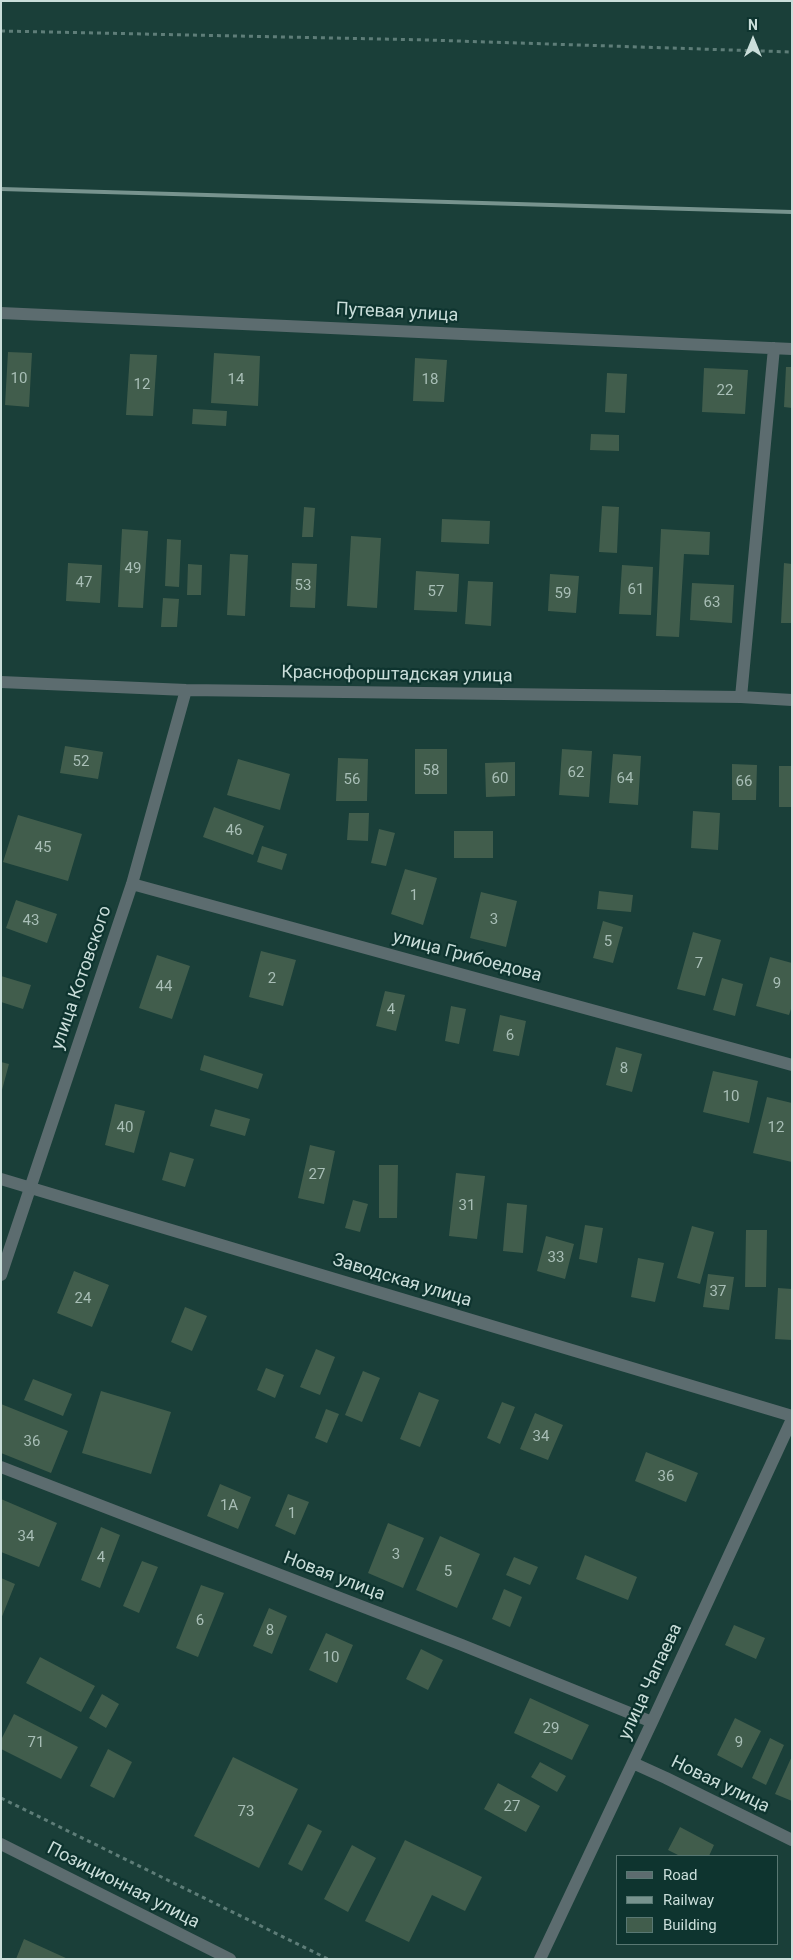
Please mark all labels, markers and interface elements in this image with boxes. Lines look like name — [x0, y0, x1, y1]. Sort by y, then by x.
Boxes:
north arrow — [728, 15, 778, 65]
text: N — [748, 17, 758, 33]
street label: Путевая улица — [335, 299, 459, 327]
house number: 10 — [11, 370, 27, 388]
house number: 14 — [228, 371, 244, 389]
house number: 18 — [422, 371, 438, 389]
house number: 12 — [134, 376, 150, 394]
house number: 22 — [717, 382, 733, 400]
house number: 49 — [125, 560, 141, 578]
house number: 47 — [76, 574, 92, 592]
house number: 53 — [295, 577, 311, 595]
house number: 61 — [628, 581, 644, 599]
house number: 57 — [428, 583, 444, 601]
house number: 59 — [555, 585, 571, 603]
house number: 63 — [704, 594, 720, 612]
street label: Краснофорштадская улица — [281, 662, 513, 688]
house number: 52 — [73, 753, 89, 771]
house number: 58 — [423, 762, 439, 780]
house number: 62 — [568, 764, 584, 782]
house number: 60 — [492, 770, 508, 788]
house number: 64 — [617, 770, 633, 788]
house number: 56 — [344, 771, 360, 789]
house number: 66 — [736, 773, 752, 791]
house number: 46 — [226, 822, 242, 840]
house number: 45 — [35, 839, 51, 857]
house number: 1 — [410, 887, 418, 905]
street label: улица Котовского — [47, 903, 117, 1053]
house number: 3 — [490, 911, 498, 929]
house number: 43 — [23, 912, 39, 930]
street label: улица Грибоедова — [390, 927, 544, 987]
house number: 5 — [604, 933, 612, 951]
house number: 7 — [695, 955, 703, 973]
house number: 2 — [268, 970, 276, 988]
house number: 9 — [773, 975, 781, 993]
house number: 44 — [156, 978, 172, 996]
house number: 4 — [387, 1001, 395, 1019]
house number: 6 — [506, 1027, 514, 1045]
house number: 8 — [620, 1060, 628, 1078]
house number: 10 — [723, 1088, 739, 1106]
house number: 40 — [117, 1119, 133, 1137]
house number: 12 — [768, 1119, 784, 1137]
house number: 27 — [309, 1166, 325, 1184]
house number: 31 — [459, 1197, 475, 1215]
house number: 33 — [548, 1249, 564, 1267]
street label: Заводская улица — [330, 1250, 474, 1312]
house number: 37 — [710, 1283, 726, 1301]
house number: 24 — [75, 1290, 91, 1308]
house number: 34 — [533, 1428, 549, 1446]
house number: 36 — [24, 1433, 40, 1451]
house number: 36 — [658, 1468, 674, 1486]
house number: 1А — [220, 1497, 238, 1515]
house number: 1 — [288, 1505, 296, 1523]
house number: 34 — [18, 1528, 34, 1546]
house number: 3 — [392, 1546, 400, 1564]
street label: Новая улица — [280, 1548, 388, 1606]
house number: 4 — [97, 1549, 105, 1567]
house number: 5 — [444, 1563, 452, 1581]
house number: 6 — [196, 1612, 204, 1630]
street label: улица Чапаева — [615, 1620, 687, 1744]
house number: 8 — [266, 1622, 274, 1640]
house number: 10 — [323, 1649, 339, 1667]
house number: 29 — [543, 1720, 559, 1738]
house number: 71 — [28, 1734, 44, 1752]
house number: 9 — [735, 1734, 743, 1752]
street label: Новая улица — [667, 1752, 773, 1818]
house number: 27 — [504, 1798, 520, 1816]
house number: 73 — [238, 1803, 254, 1821]
street label: Позиционная улица — [43, 1838, 203, 1934]
legend — [616, 1855, 778, 1945]
text: Road — [663, 1866, 697, 1884]
text: Railway — [663, 1891, 714, 1909]
text: Building — [663, 1916, 717, 1934]

